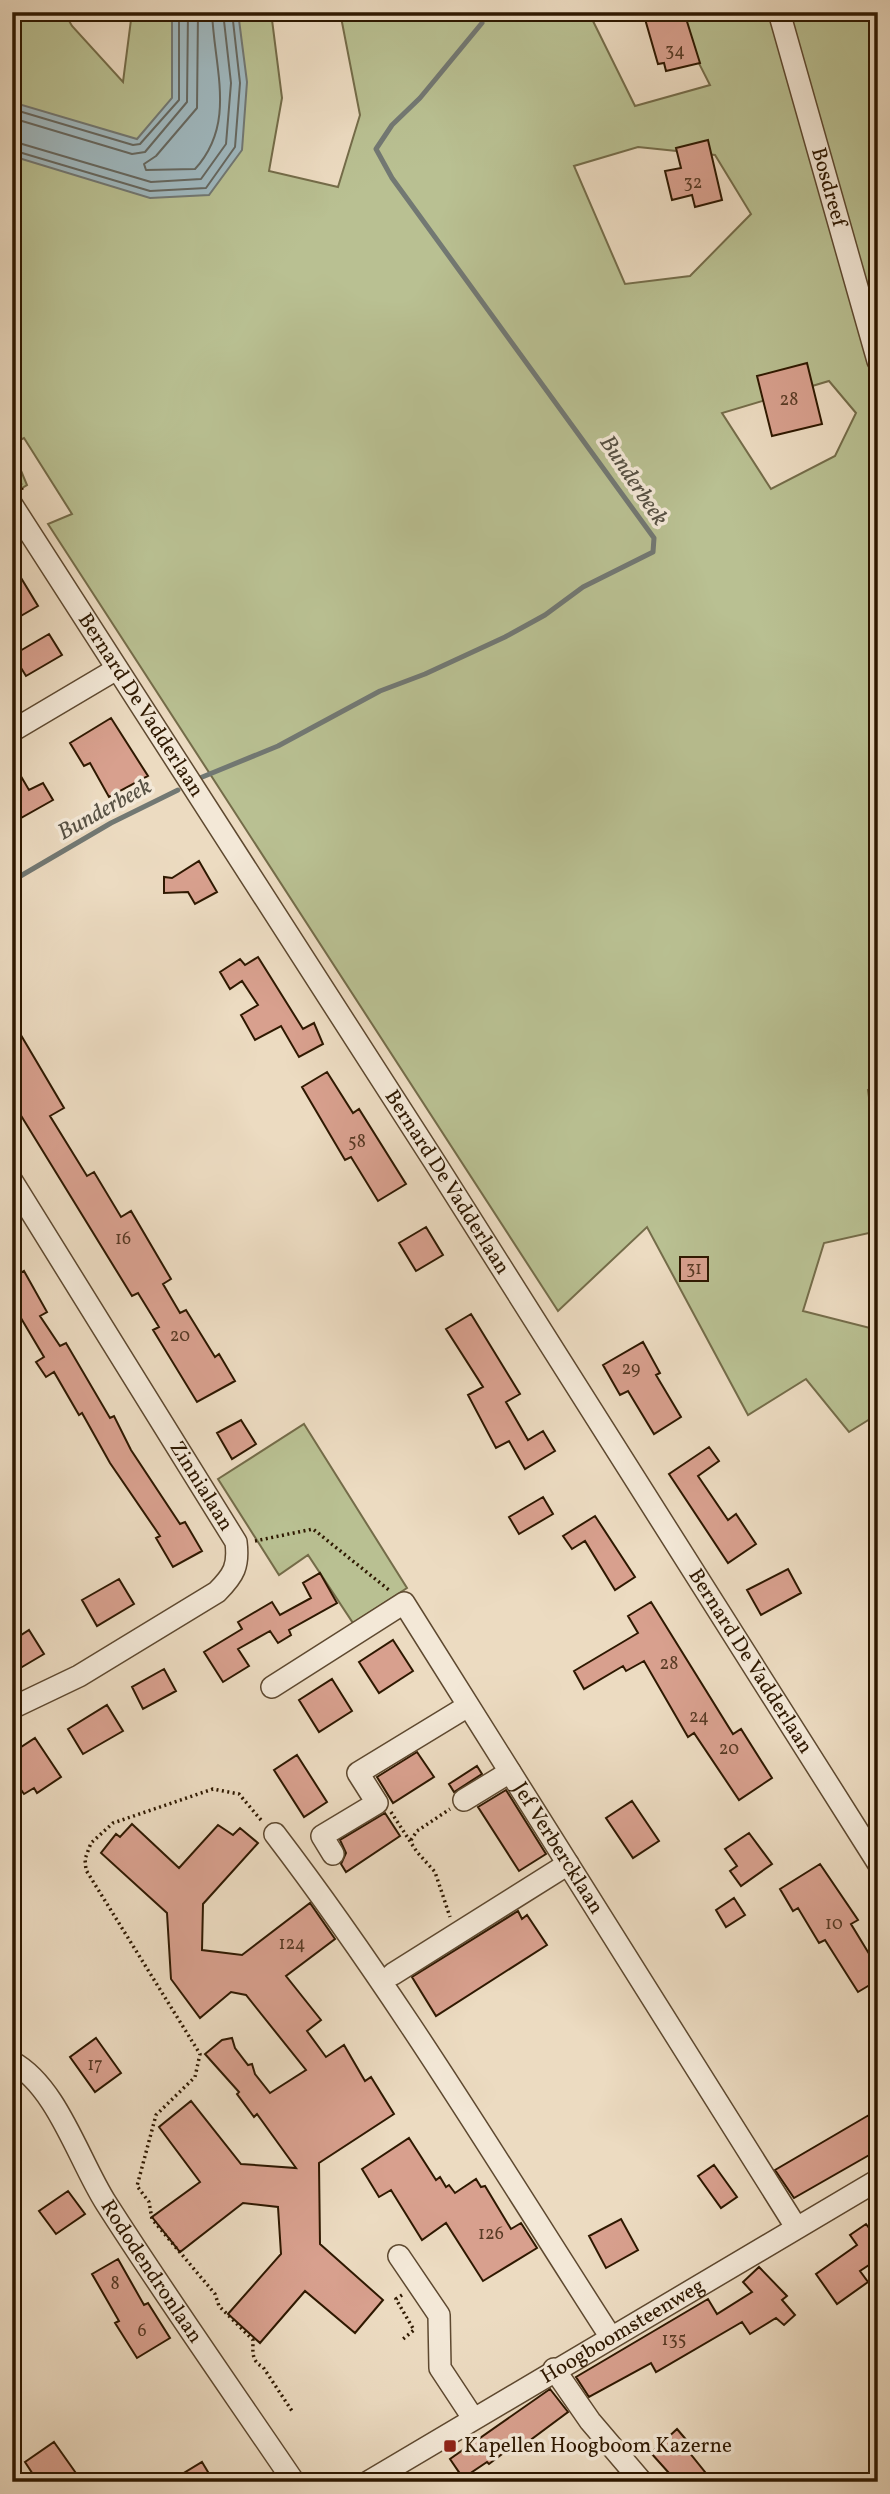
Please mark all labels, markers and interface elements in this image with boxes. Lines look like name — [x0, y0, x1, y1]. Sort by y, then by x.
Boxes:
house number: 34 — [665, 39, 685, 64]
street label: Bosdreef — [804, 144, 854, 232]
house number: 32 — [684, 171, 702, 196]
house number: 28 — [780, 388, 798, 413]
water label: Bunderbeek — [591, 429, 675, 533]
street label: Bernard De Vadderlaan — [71, 607, 211, 803]
water label: Bunderbeek — [52, 771, 158, 849]
street label: Bernard De Vadderlaan — [377, 1084, 517, 1280]
house number: 58 — [348, 1130, 366, 1155]
house number: 16 — [115, 1227, 131, 1252]
house number: 31 — [686, 1257, 702, 1282]
house number: 20 — [170, 1324, 190, 1349]
house number: 29 — [622, 1357, 640, 1382]
street label: Zinnialaan — [162, 1435, 240, 1537]
street label: Bernard De Vadderlaan — [681, 1563, 820, 1759]
house number: 28 — [660, 1652, 678, 1677]
house number: 24 — [689, 1705, 709, 1730]
house number: 20 — [719, 1737, 739, 1762]
street label: Jef Verbercklaan — [505, 1776, 611, 1920]
house number: 10 — [825, 1912, 843, 1937]
house number: 124 — [279, 1932, 305, 1957]
house number: 17 — [87, 2053, 103, 2078]
street label: Rododendronlaan — [93, 2194, 210, 2349]
house number: 126 — [478, 2222, 504, 2247]
street label: Hoogboomsteenweg — [535, 2271, 710, 2391]
house number: 8 — [110, 2272, 120, 2297]
house number: 6 — [137, 2319, 147, 2344]
house number: 135 — [662, 2328, 686, 2353]
place label: Kapellen Hoogboom Kazerne — [464, 2432, 732, 2461]
marker: Kapellen Hoogboom Kazerne — [442, 2438, 458, 2454]

